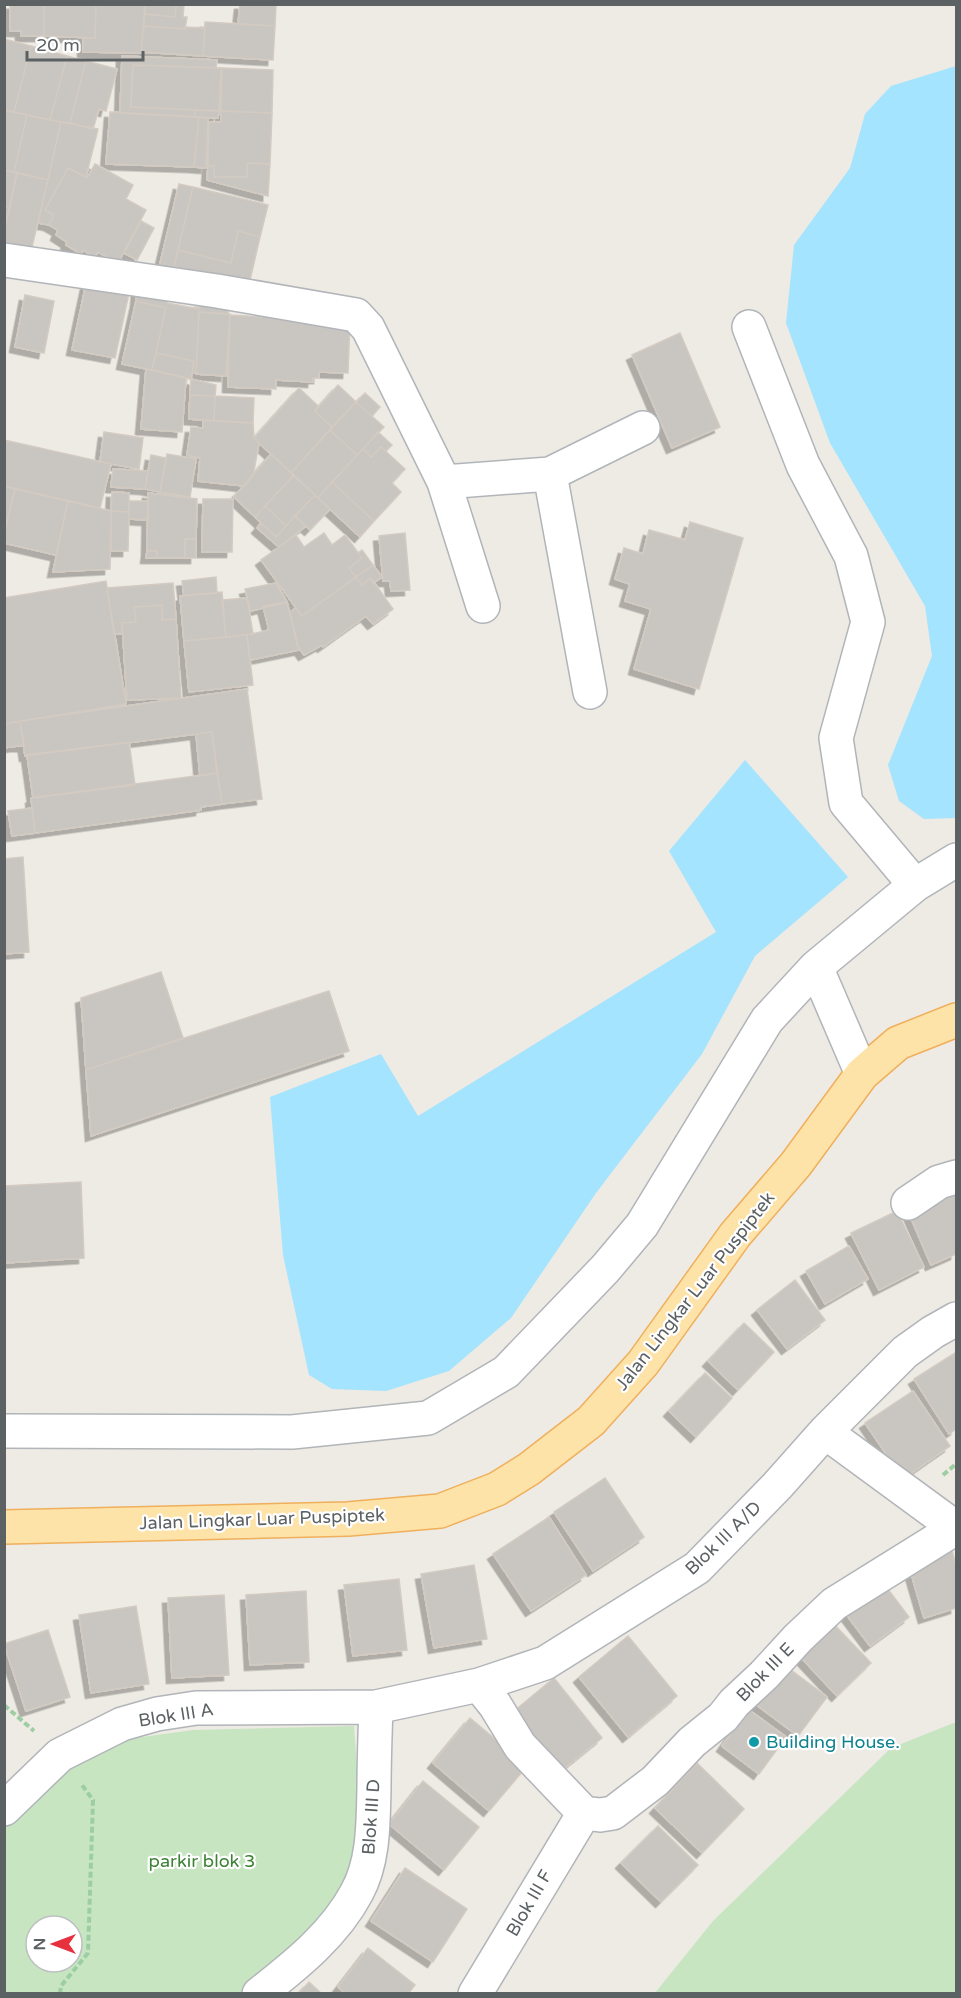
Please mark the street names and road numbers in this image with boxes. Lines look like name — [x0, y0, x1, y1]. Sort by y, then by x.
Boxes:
street label: Jalan Lingkar Luar Puspiptek — [611, 1187, 779, 1395]
street label: Blok III A/D — [680, 1496, 766, 1580]
street label: Jalan Lingkar Luar Puspiptek — [139, 1504, 385, 1534]
street label: Blok III E — [731, 1638, 799, 1706]
street label: Blok III A — [137, 1698, 215, 1732]
street label: Blok III D — [357, 1778, 385, 1856]
street label: Blok III F — [501, 1866, 557, 1940]

